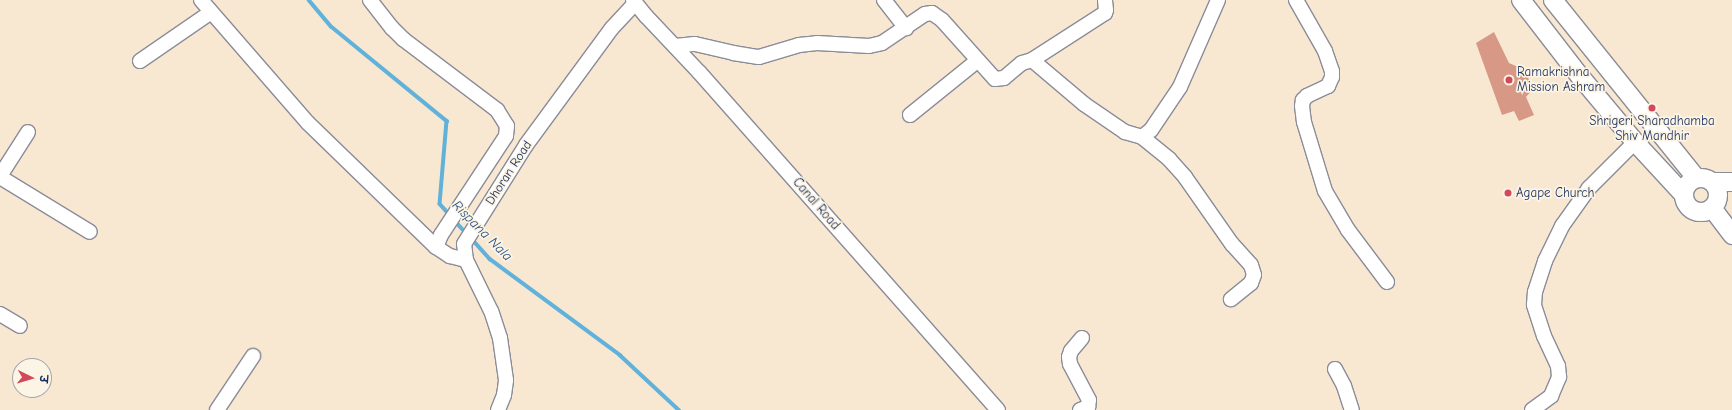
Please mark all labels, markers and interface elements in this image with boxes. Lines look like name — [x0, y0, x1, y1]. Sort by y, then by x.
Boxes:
place label: Ramakrishna Mission Ashram — [1517, 65, 1605, 96]
marker: Ramakrishna Mission Ashram — [1504, 75, 1514, 85]
marker: Shrigeri Sharadhamba Shiv Mandhir — [1647, 103, 1657, 113]
place label: Shrigeri Sharadhamba Shiv Mandhir — [1589, 114, 1715, 145]
street label: Dhoran Road — [483, 138, 535, 208]
street label: Canal Road — [789, 175, 843, 233]
place label: Agape Church — [1516, 185, 1595, 201]
marker: Agape Church — [1503, 188, 1513, 198]
water label: Rispana Nala — [448, 197, 516, 265]
north arrow — [12, 358, 52, 398]
text: उ — [37, 375, 50, 383]

